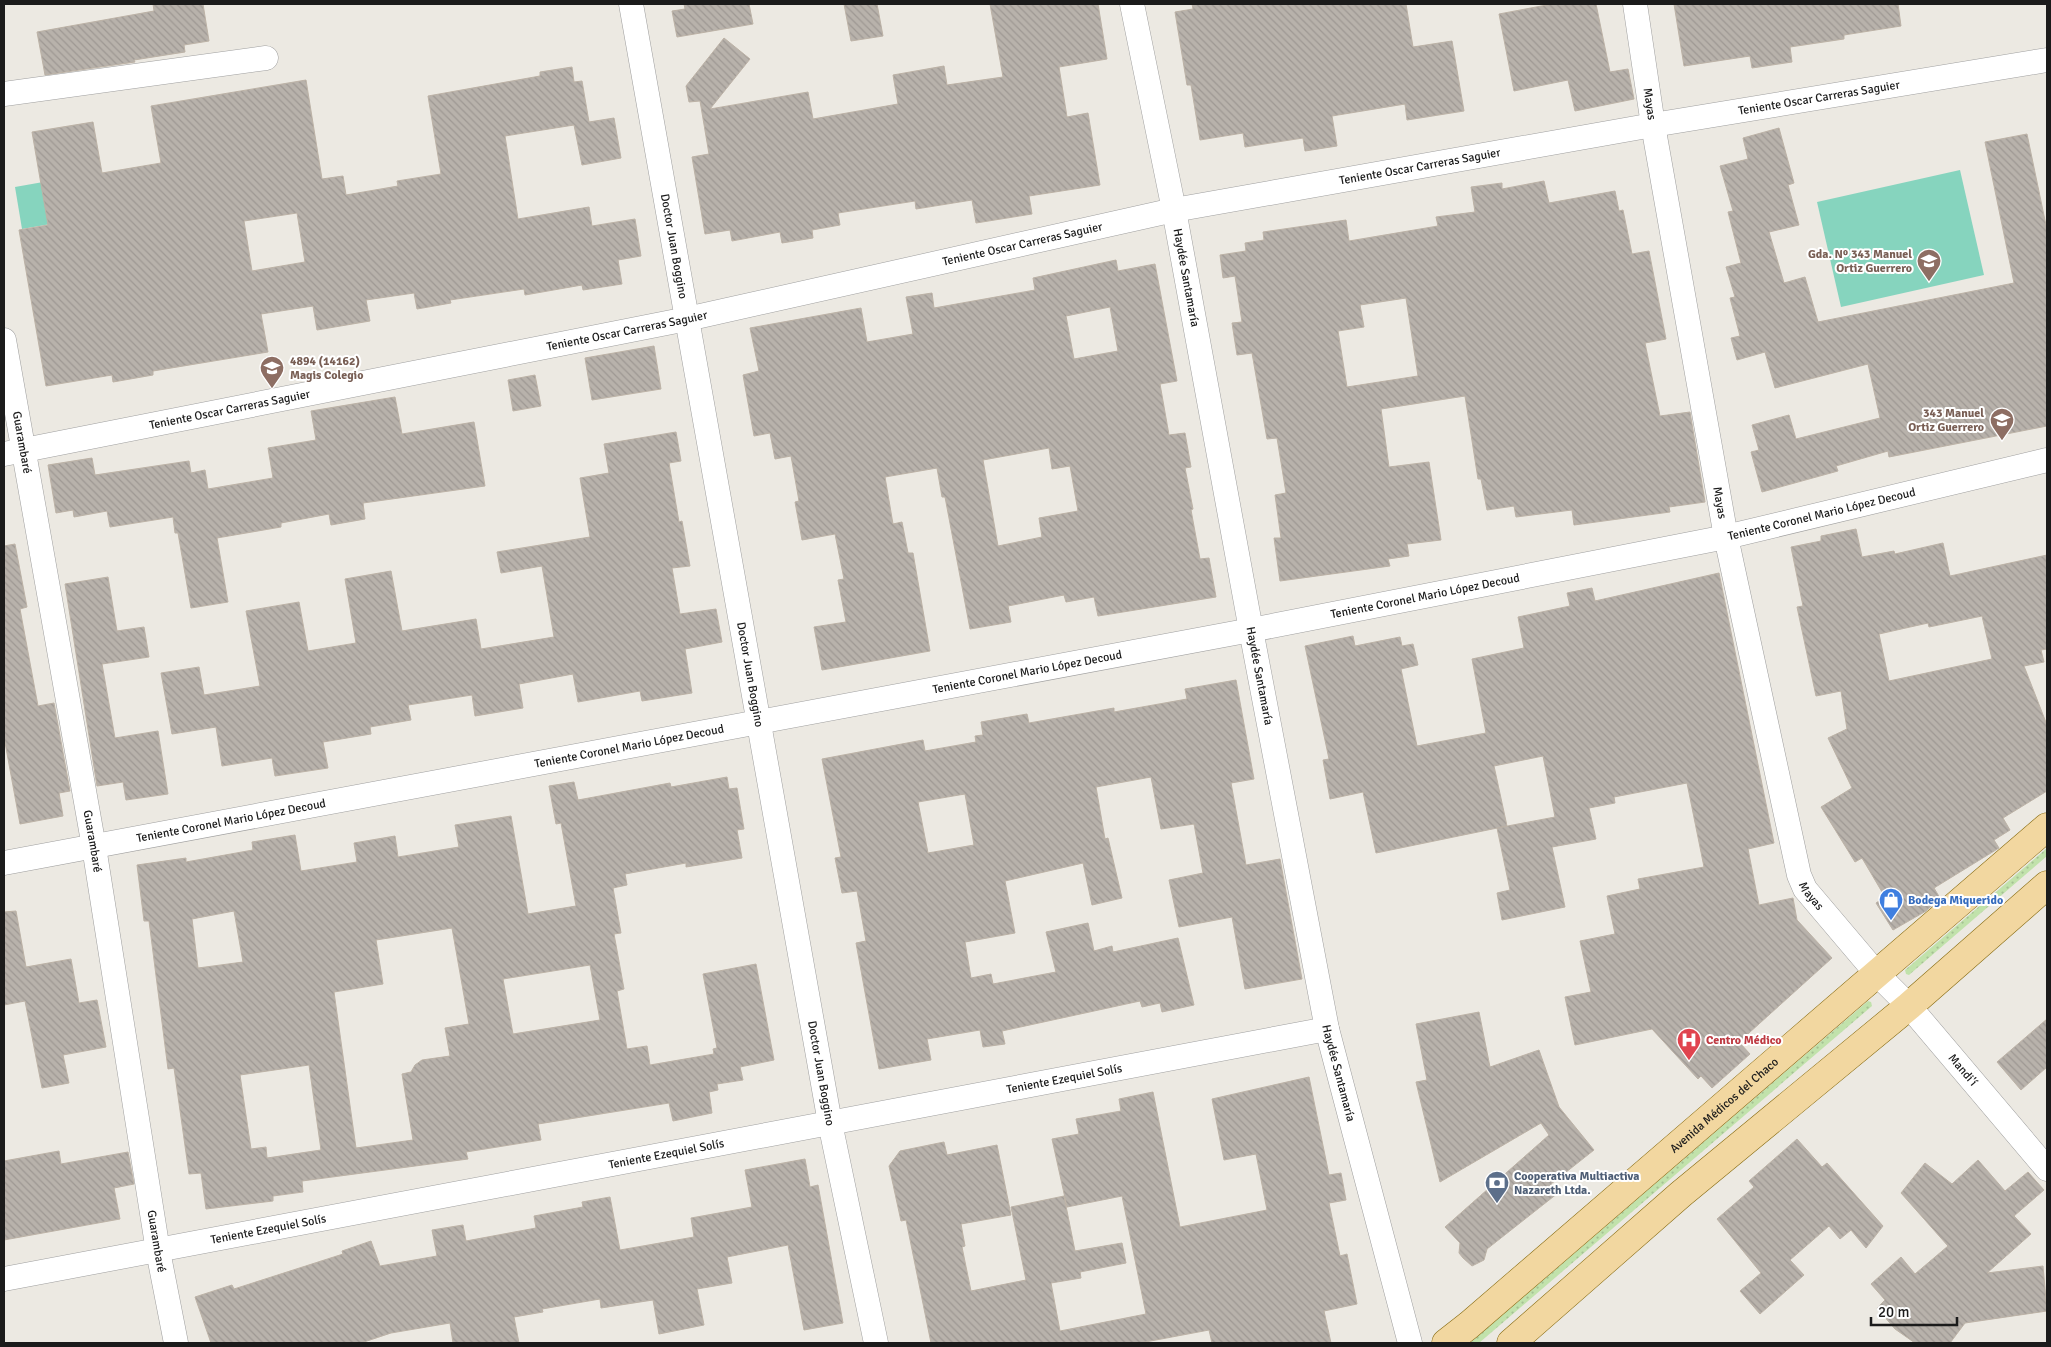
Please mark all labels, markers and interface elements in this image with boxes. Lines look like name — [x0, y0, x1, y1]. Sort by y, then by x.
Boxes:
street label: Teniente Oscar Carreras Saguier — [1737, 77, 1902, 118]
street label: Mayas — [1640, 87, 1660, 121]
street label: Teniente Oscar Carreras Saguier — [1338, 145, 1502, 188]
street label: Doctor Juan Boggino — [657, 192, 691, 300]
street label: Teniente Oscar Carreras Saguier — [941, 219, 1105, 269]
street label: Haydée Santamaría — [1170, 227, 1203, 328]
place label: Gda. Nº 343 Manuel Ortiz Guerrero — [1808, 247, 1912, 276]
school or university icon: Gda. Nº 343 Manuel Ortiz Guerrero — [1916, 248, 1942, 282]
street label: Teniente Oscar Carreras Saguier — [545, 307, 709, 354]
place label: 4894 (14162) Magis Colegio — [290, 354, 363, 383]
school or university icon: 4894 (14162) Magis Colegio — [259, 355, 285, 389]
street label: Teniente Oscar Carreras Saguier — [148, 386, 312, 433]
place label: 343 Manuel Ortiz Guerrero — [1908, 406, 1984, 435]
school or university icon: 343 Manuel Ortiz Guerrero — [1989, 407, 2015, 441]
street label: Guarambaré — [9, 410, 35, 475]
street label: Teniente Coronel Mario López Decoud — [1726, 484, 1917, 544]
street label: Mayas — [1710, 485, 1730, 520]
street label: Teniente Coronel Mario López Decoud — [1329, 570, 1521, 622]
street label: Doctor Juan Boggino — [734, 621, 767, 728]
street label: Haydée Santamaría — [1243, 625, 1276, 726]
street label: Teniente Coronel Mario López Decoud — [931, 647, 1123, 697]
street label: Teniente Coronel Mario López Decoud — [533, 721, 725, 771]
street label: Teniente Coronel Mario López Decoud — [135, 796, 327, 846]
street label: Guarambaré — [80, 809, 105, 873]
street label: Mayas — [1795, 880, 1827, 913]
shop icon: Bodega Miquerido — [1878, 887, 1904, 921]
place label: Bodega Miquerido — [1908, 893, 2003, 908]
street label: Doctor Juan Boggino — [804, 1019, 838, 1127]
street label: Haydée Santamaría — [1319, 1023, 1359, 1123]
hospital icon: Centro Médico — [1676, 1027, 1702, 1061]
place label: Centro Médico — [1706, 1033, 1782, 1048]
street label: Mandi'í — [1945, 1051, 1981, 1090]
street label: Avenida Médicos del Chaco — [1667, 1054, 1782, 1156]
street label: Teniente Ezequiel Solís — [1005, 1060, 1123, 1097]
street label: Teniente Ezequiel Solís — [607, 1136, 725, 1172]
place label: Cooperativa Multiactiva Nazareth Ltda. — [1514, 1169, 1639, 1198]
bank icon: Cooperativa Multiactiva Nazareth Ltda. — [1484, 1170, 1510, 1204]
street label: Guarambaré — [144, 1209, 170, 1274]
street label: Teniente Ezequiel Solís — [209, 1211, 327, 1247]
scale bar — [1871, 1294, 1957, 1326]
text: 20 m — [1878, 1303, 1909, 1321]

